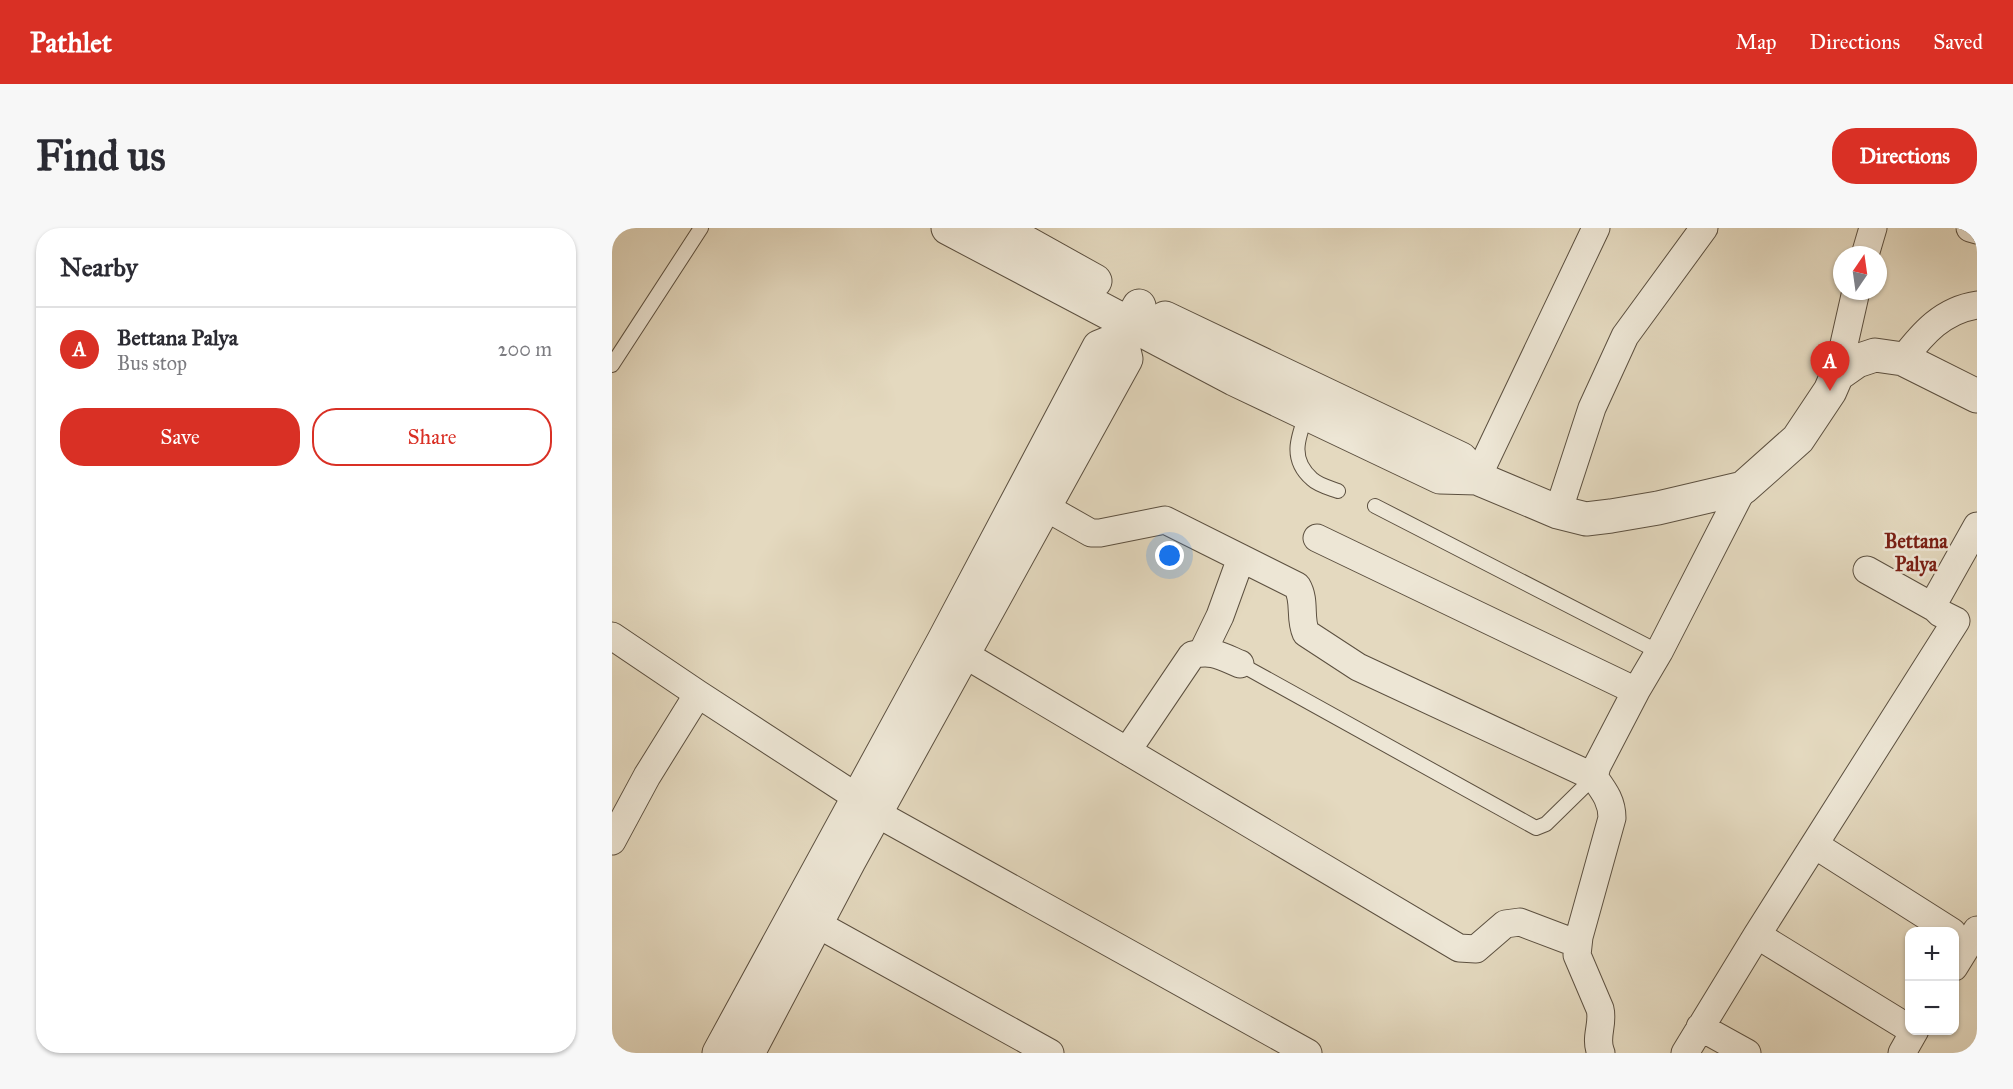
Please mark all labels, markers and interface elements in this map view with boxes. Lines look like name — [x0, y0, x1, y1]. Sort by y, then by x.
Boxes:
text: Pathlet — [30, 25, 112, 60]
text: Map — [1736, 29, 1777, 55]
text: Directions — [1810, 29, 1900, 55]
text: Saved — [1933, 29, 1983, 55]
button: Directions — [1832, 128, 1977, 184]
text: Find us — [36, 130, 166, 182]
north arrow — [1833, 246, 1887, 300]
text: Nearby — [60, 251, 138, 283]
text: Bettana Palya — [117, 324, 238, 351]
text: A — [73, 337, 86, 361]
text: 200 m — [498, 337, 552, 361]
pin: A — [1810, 342, 1850, 391]
text: Bus stop — [117, 351, 187, 375]
button: Save — [60, 408, 300, 466]
button: Share — [312, 408, 552, 466]
district label: Bettana Palya — [1884, 529, 1948, 577]
your location — [1155, 541, 1184, 570]
map controls — [1905, 927, 1959, 1035]
button: + — [1905, 927, 1959, 981]
button: − — [1905, 981, 1959, 1035]

